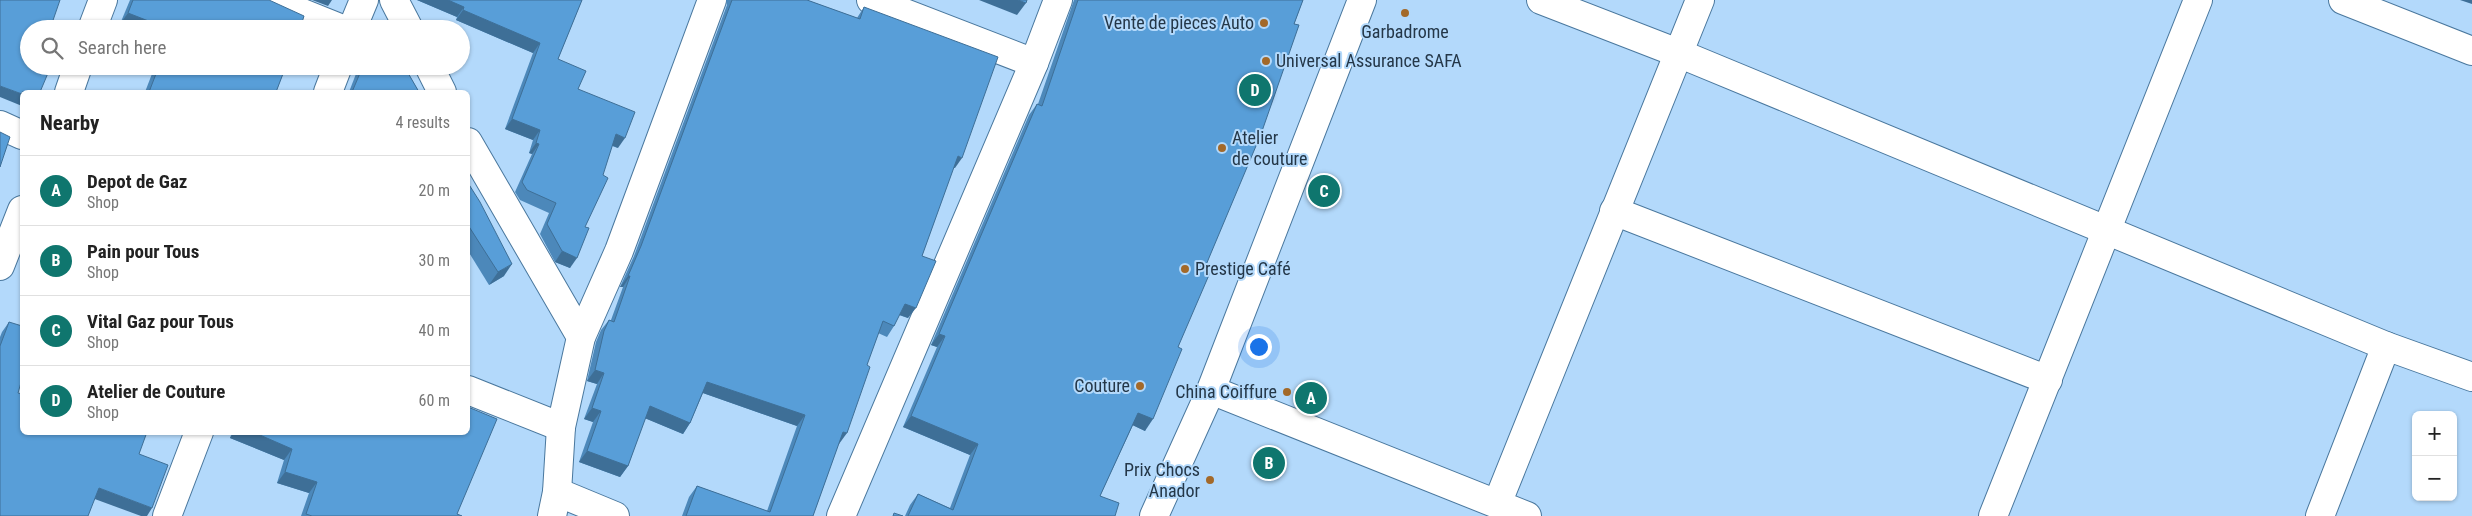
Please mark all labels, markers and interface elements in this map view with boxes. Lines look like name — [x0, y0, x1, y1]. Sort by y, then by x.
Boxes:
marker: Garbadrome — [1399, 7, 1411, 19]
place label: Vente de pieces Auto — [1104, 12, 1254, 33]
marker: Vente de pieces Auto — [1258, 17, 1270, 29]
search box — [20, 20, 470, 75]
place label: Garbadrome — [1361, 21, 1449, 42]
icon: search — [38, 34, 66, 62]
text: Search here — [78, 36, 166, 59]
place label: Universal Assurance SAFA — [1276, 50, 1462, 71]
marker: Universal Assurance SAFA — [1260, 55, 1272, 67]
pin: D — [1239, 71, 1271, 109]
text: Nearby — [40, 111, 99, 135]
text: 4 results — [395, 113, 450, 132]
place label: Atelier de couture — [1232, 127, 1307, 169]
marker: Atelier de couture — [1216, 142, 1228, 154]
text: Depot de Gaz — [87, 170, 187, 193]
pin: C — [1308, 172, 1340, 210]
text: A — [51, 181, 61, 200]
text: 20 m — [418, 181, 450, 200]
text: Shop — [87, 193, 119, 212]
text: Pain pour Tous — [87, 240, 199, 263]
text: B — [52, 251, 60, 270]
text: 30 m — [418, 251, 450, 270]
place label: Prestige Café — [1195, 258, 1291, 279]
text: Shop — [87, 263, 119, 282]
marker: Prestige Café — [1179, 263, 1191, 275]
text: Vital Gaz pour Tous — [87, 310, 234, 333]
text: C — [51, 321, 61, 340]
text: 40 m — [418, 321, 450, 340]
text: Shop — [87, 333, 119, 352]
your location — [1246, 334, 1272, 360]
place label: Couture — [1074, 375, 1130, 396]
pin: A — [1295, 379, 1327, 417]
text: Atelier de Couture — [87, 380, 225, 403]
marker: Couture — [1134, 380, 1146, 392]
place label: China Coiffure — [1175, 381, 1277, 402]
marker: China Coiffure — [1281, 386, 1293, 398]
text: D — [51, 391, 61, 410]
text: 60 m — [418, 391, 450, 410]
text: Shop — [87, 403, 119, 422]
map controls — [2412, 411, 2457, 501]
button: + — [2412, 411, 2457, 456]
pin: B — [1253, 444, 1285, 482]
button: − — [2412, 456, 2457, 501]
place label: Prix Chocs Anador — [1124, 459, 1201, 501]
marker: Prix Chocs Anador — [1204, 474, 1216, 486]

